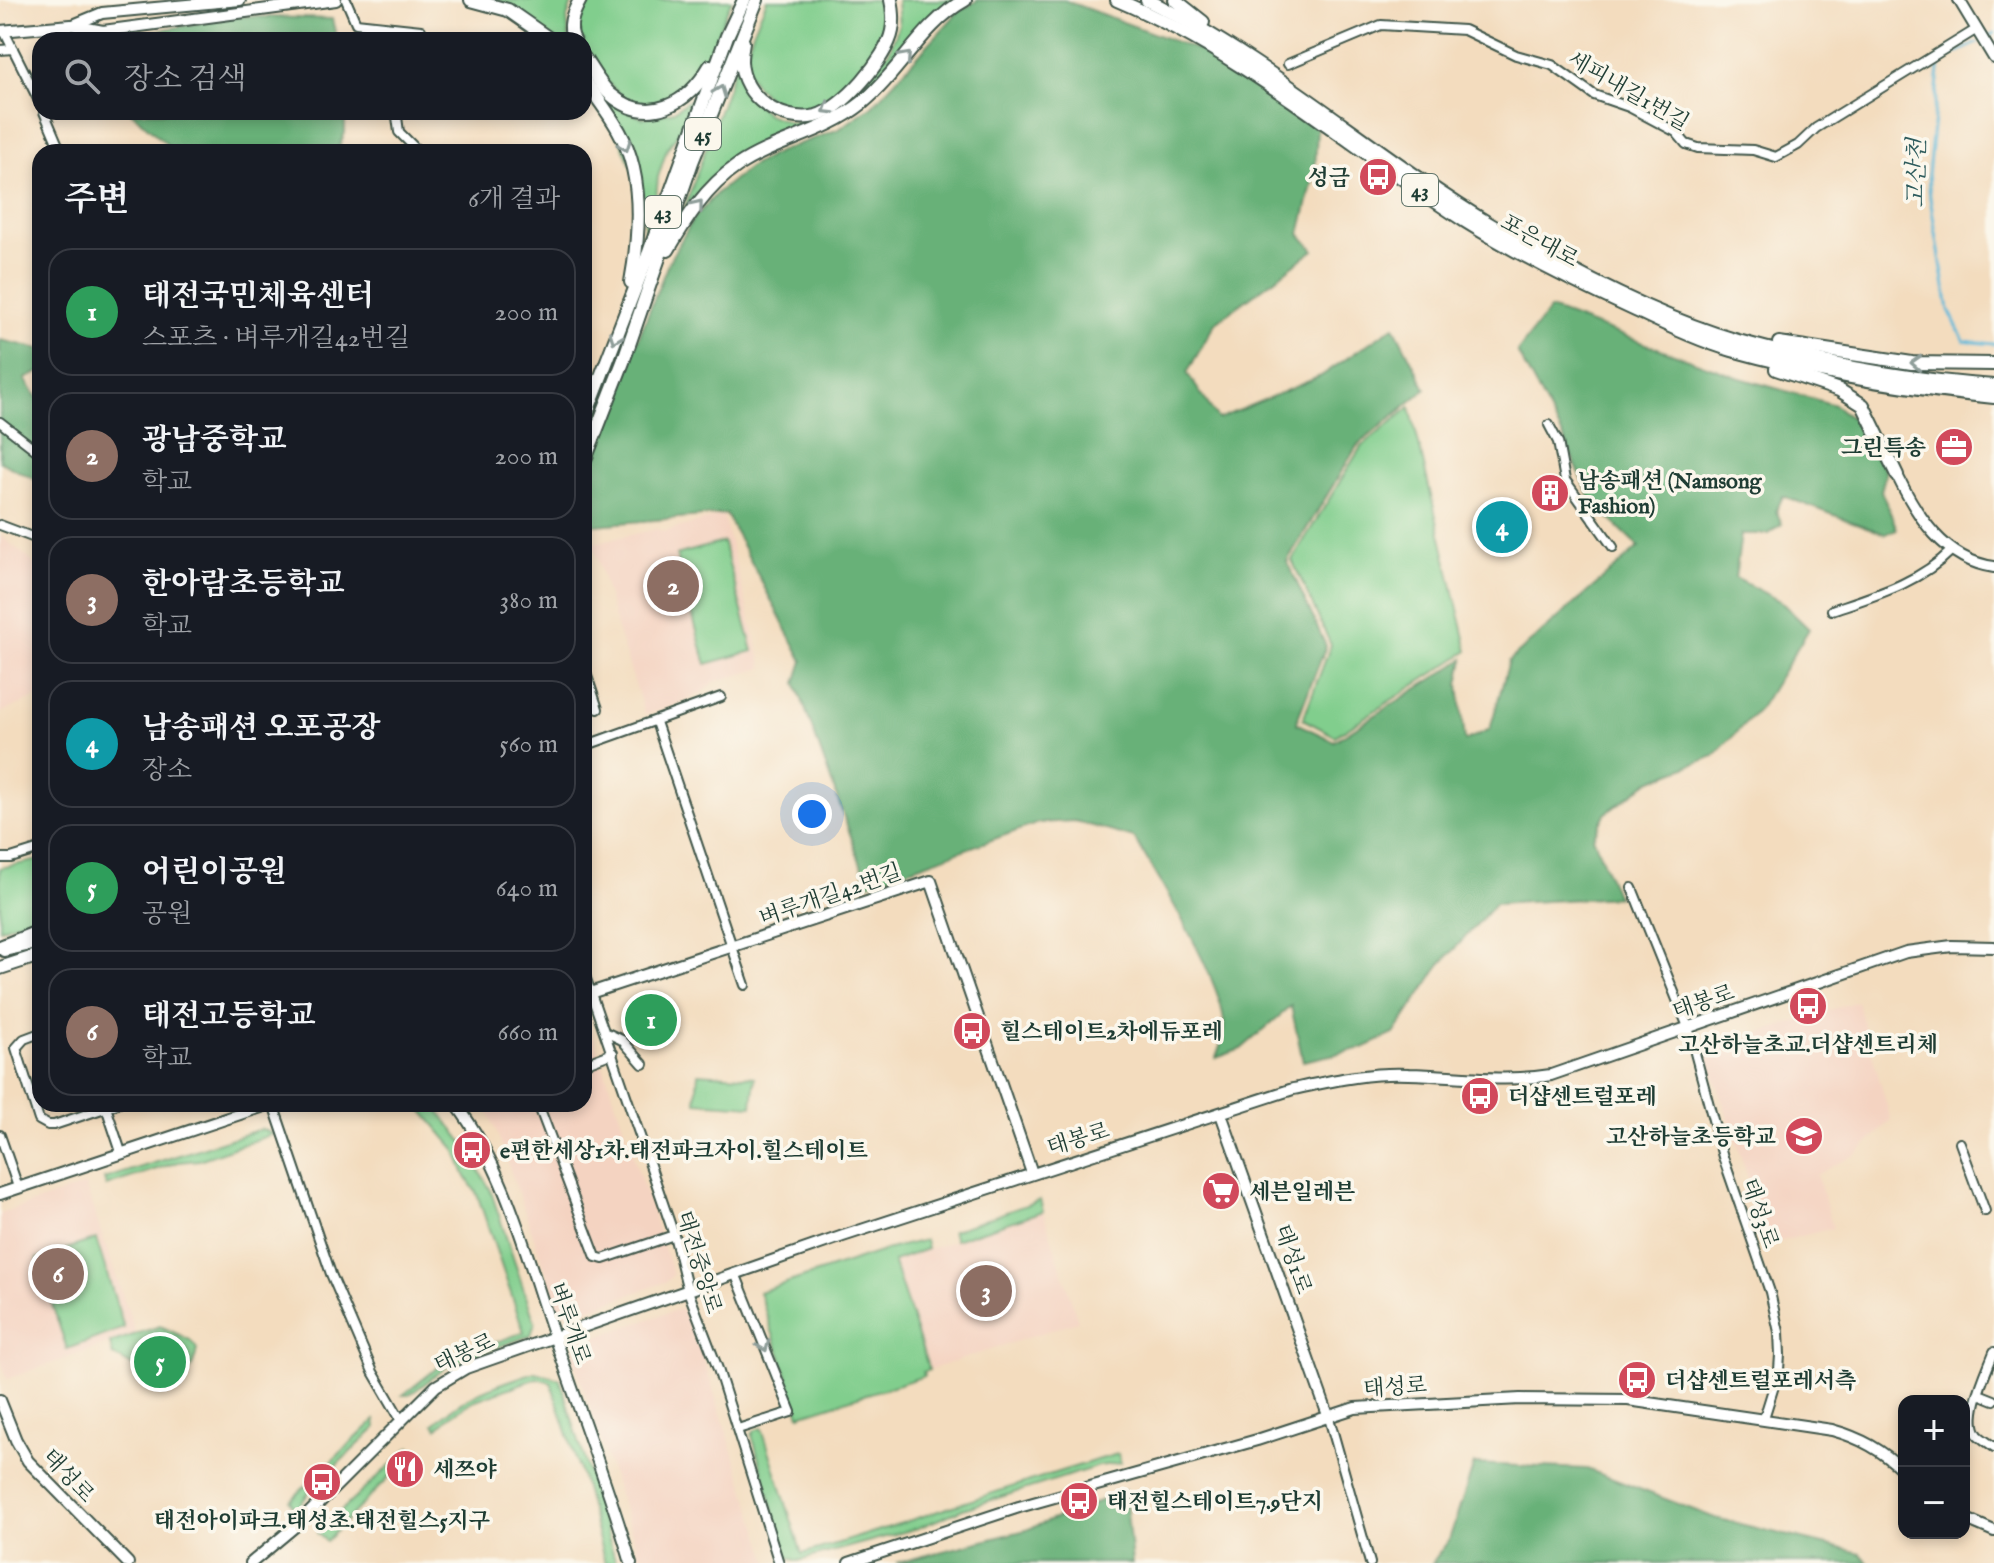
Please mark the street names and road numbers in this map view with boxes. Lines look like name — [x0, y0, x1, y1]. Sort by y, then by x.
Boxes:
street label: 세피내길1번길 — [1562, 46, 1694, 138]
road number: 45 — [685, 118, 721, 150]
road number: 43 — [1402, 174, 1438, 206]
road number: 43 — [645, 196, 681, 228]
street label: 포은대로 — [1495, 209, 1583, 275]
street label: 벼루개길42번길 — [756, 858, 905, 933]
street label: 태봉로 — [1669, 979, 1738, 1027]
street label: 태봉로 — [1044, 1117, 1113, 1163]
street label: 태성3로 — [1734, 1175, 1784, 1252]
street label: 태전중앙로 — [669, 1208, 727, 1317]
street label: 태성1로 — [1267, 1221, 1317, 1298]
street label: 벼루개로 — [542, 1279, 596, 1368]
street label: 태봉로 — [430, 1328, 500, 1380]
street label: 태성로 — [1362, 1372, 1428, 1404]
street label: 태성로 — [36, 1443, 100, 1509]

